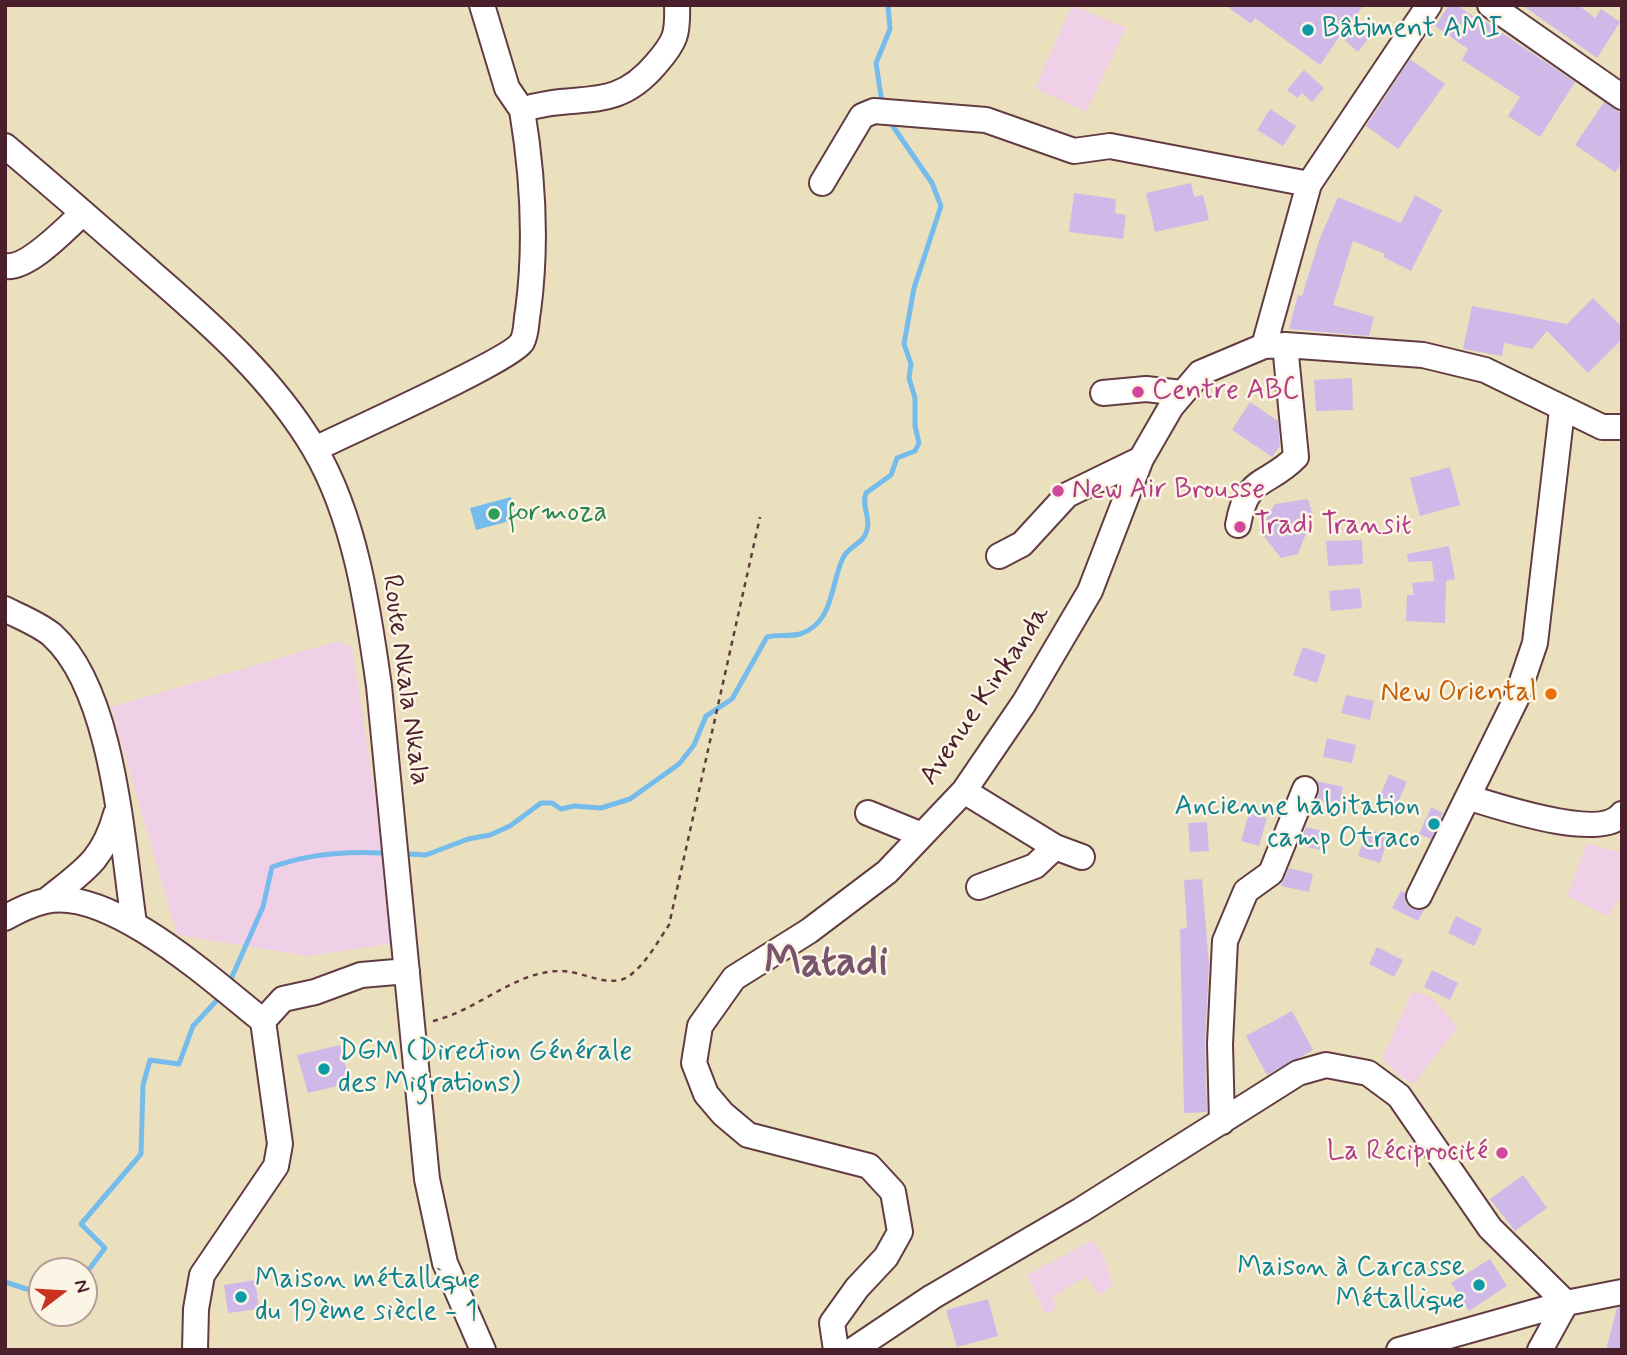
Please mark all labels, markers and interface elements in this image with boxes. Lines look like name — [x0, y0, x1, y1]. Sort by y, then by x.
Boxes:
place label: Bâtiment AMI — [1322, 13, 1502, 47]
marker: Bâtiment AMI — [1300, 22, 1316, 38]
place label: Centre ABC — [1152, 375, 1299, 409]
marker: Centre ABC — [1130, 384, 1146, 400]
place label: New Air Brousse — [1072, 474, 1265, 508]
marker: New Air Brousse — [1050, 483, 1066, 499]
place label: formoza — [508, 497, 607, 531]
marker: formoza — [486, 506, 502, 522]
place label: Tradi Transit — [1254, 510, 1412, 544]
marker: Tradi Transit — [1232, 519, 1248, 535]
street label: Route Nkala Nkala — [373, 573, 435, 787]
street label: Avenue Kinkanda — [913, 600, 1059, 792]
place label: New Oriental — [1380, 677, 1537, 711]
marker: New Oriental — [1543, 686, 1559, 702]
place label: Ancienne habitation camp Otraco — [1175, 791, 1420, 857]
marker: Ancienne habitation camp Otraco — [1426, 816, 1442, 832]
district label: Matadi — [764, 940, 888, 990]
place label: DGM (Direction Générale des Migrations) — [338, 1036, 632, 1102]
marker: DGM (Direction Générale des Migrations) — [316, 1061, 332, 1077]
place label: La Réciprocité — [1327, 1136, 1488, 1170]
marker: La Réciprocité — [1494, 1145, 1510, 1161]
place label: Maison à Carcasse Métallique — [1237, 1252, 1465, 1318]
north arrow — [28, 1257, 98, 1327]
place label: Maison métallique du 19ème siècle - 1 — [255, 1264, 480, 1330]
text: N — [68, 1277, 95, 1296]
marker: Maison à Carcasse Métallique — [1471, 1277, 1487, 1293]
marker: Maison métallique du 19ème siècle - 1 — [233, 1289, 249, 1305]

